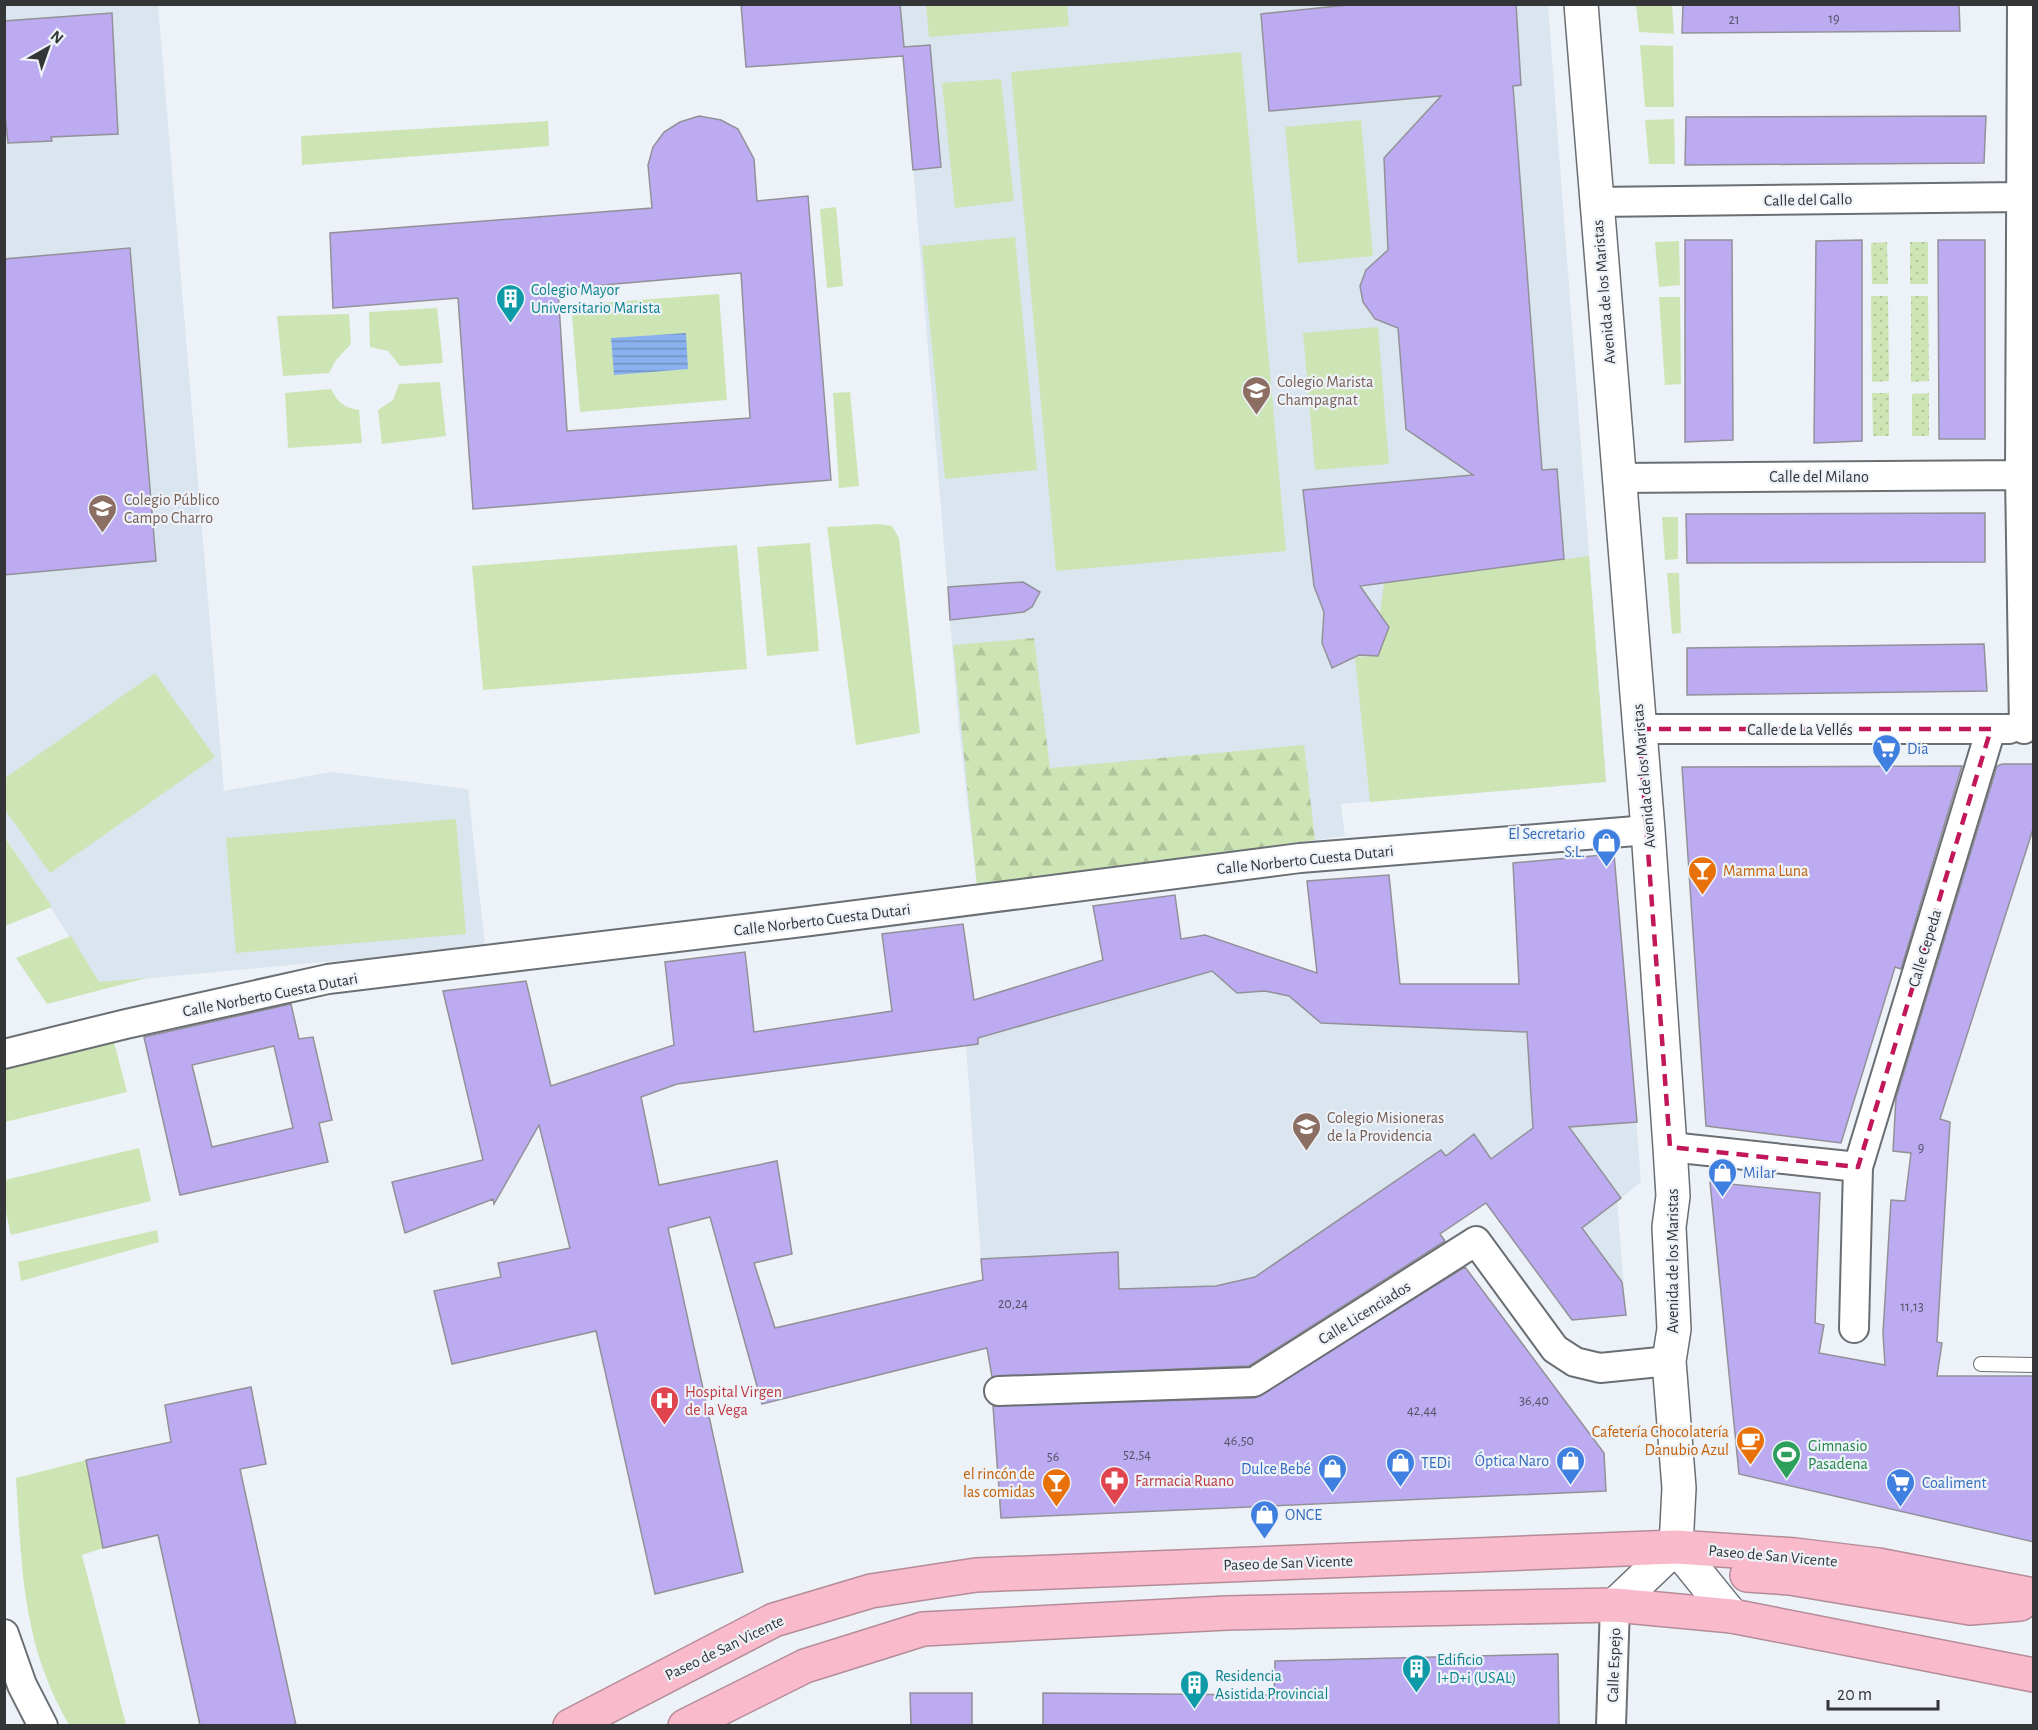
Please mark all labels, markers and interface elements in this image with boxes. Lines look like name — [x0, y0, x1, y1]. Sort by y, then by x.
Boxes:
house number: 19 — [1828, 12, 1840, 26]
house number: 21 — [1728, 13, 1740, 27]
north arrow — [18, 18, 78, 78]
text: N — [48, 28, 66, 47]
street label: Calle del Gallo — [1764, 191, 1853, 209]
street label: Avenida de los Maristas — [1590, 219, 1618, 365]
building icon: Colegio Mayor Universitario Marista — [494, 282, 526, 324]
place label: Colegio Mayor Universitario Marista — [531, 282, 661, 316]
school or university icon: Colegio Marista Champagnat — [1240, 374, 1272, 416]
place label: Colegio Marista Champagnat — [1277, 374, 1373, 408]
street label: Calle del Milano — [1769, 469, 1869, 485]
school or university icon: Colegio Público Campo Charro — [87, 492, 119, 534]
place label: Colegio Público Campo Charro — [124, 492, 220, 526]
street label: Avenida de los Maristas — [1630, 703, 1658, 849]
street label: Calle de La Vellés — [1747, 722, 1853, 738]
supermarket icon: Dia — [1870, 732, 1902, 774]
place label: Dia — [1907, 741, 1929, 757]
place label: El Secretario S.L. — [1508, 826, 1585, 860]
shop icon: El Secretario S.L. — [1590, 826, 1622, 868]
street label: Calle Norberto Cuesta Dutari — [1216, 843, 1394, 877]
bar icon: Mamma Luna — [1686, 854, 1718, 896]
place label: Mamma Luna — [1723, 863, 1808, 879]
street label: Calle Norberto Cuesta Dutari — [733, 901, 911, 939]
street label: Calle Cepeda — [1906, 908, 1944, 989]
street label: Calle Norberto Cuesta Dutari — [181, 970, 359, 1020]
school or university icon: Colegio Misioneras de la Providencia — [1290, 1110, 1322, 1152]
place label: Colegio Misioneras de la Providencia — [1327, 1110, 1444, 1144]
house number: 9 — [1918, 1141, 1924, 1155]
shop icon: Milar — [1706, 1156, 1738, 1198]
place label: Milar — [1743, 1165, 1777, 1181]
street label: Avenida de los Maristas — [1665, 1188, 1681, 1334]
street label: Calle Licenciados — [1316, 1278, 1414, 1348]
house number: 20,24 — [998, 1297, 1028, 1311]
house number: 11,13 — [1900, 1300, 1924, 1314]
hospital icon: Hospital Virgen de la Vega — [648, 1384, 680, 1426]
place label: Hospital Virgen de la Vega — [685, 1384, 782, 1418]
house number: 36,40 — [1519, 1394, 1549, 1408]
house number: 42,44 — [1407, 1404, 1437, 1418]
place label: Cafetería Chocolatería Danubio Azul — [1592, 1424, 1729, 1458]
cafe icon: Cafetería Chocolatería Danubio Azul — [1734, 1424, 1766, 1466]
house number: 46,50 — [1224, 1434, 1254, 1448]
sports icon: Gimnasio Pasadena — [1771, 1438, 1803, 1480]
place label: Gimnasio Pasadena — [1808, 1438, 1868, 1472]
shop icon: Óptica Naro — [1554, 1444, 1586, 1486]
shop icon: TEDi — [1384, 1446, 1416, 1488]
house number: 52,54 — [1123, 1448, 1151, 1462]
house number: 56 — [1047, 1450, 1059, 1464]
place label: Óptica Naro — [1475, 1451, 1549, 1469]
shop icon: Dulce Bebé — [1316, 1452, 1348, 1494]
place label: TEDi — [1421, 1455, 1451, 1471]
place label: Dulce Bebé — [1241, 1461, 1311, 1477]
pharmacy icon: Farmacia Ruano — [1098, 1464, 1130, 1506]
place label: el rincón de las comidas — [963, 1466, 1035, 1500]
bar icon: el rincón de las comidas — [1040, 1466, 1072, 1508]
supermarket icon: Coaliment — [1885, 1466, 1917, 1508]
place label: Farmacia Ruano — [1135, 1473, 1234, 1489]
place label: Coaliment — [1922, 1475, 1987, 1491]
shop icon: ONCE — [1248, 1498, 1280, 1540]
place label: ONCE — [1285, 1507, 1322, 1523]
street label: Paseo de San Vicente — [1708, 1542, 1838, 1570]
street label: Paseo de San Vicente — [1223, 1553, 1353, 1573]
street label: Paseo de San Vicente — [663, 1612, 786, 1684]
street label: Calle Espejo — [1605, 1627, 1624, 1703]
building icon: Edificio I+D+i (USAL) — [1400, 1652, 1432, 1694]
place label: Edificio I+D+i (USAL) — [1437, 1652, 1516, 1686]
building icon: Residencia Asistida Provincial — [1178, 1668, 1210, 1710]
place label: Residencia Asistida Provincial — [1215, 1668, 1328, 1702]
scale bar — [1828, 1673, 1938, 1711]
text: 20 m — [1837, 1686, 1872, 1704]

